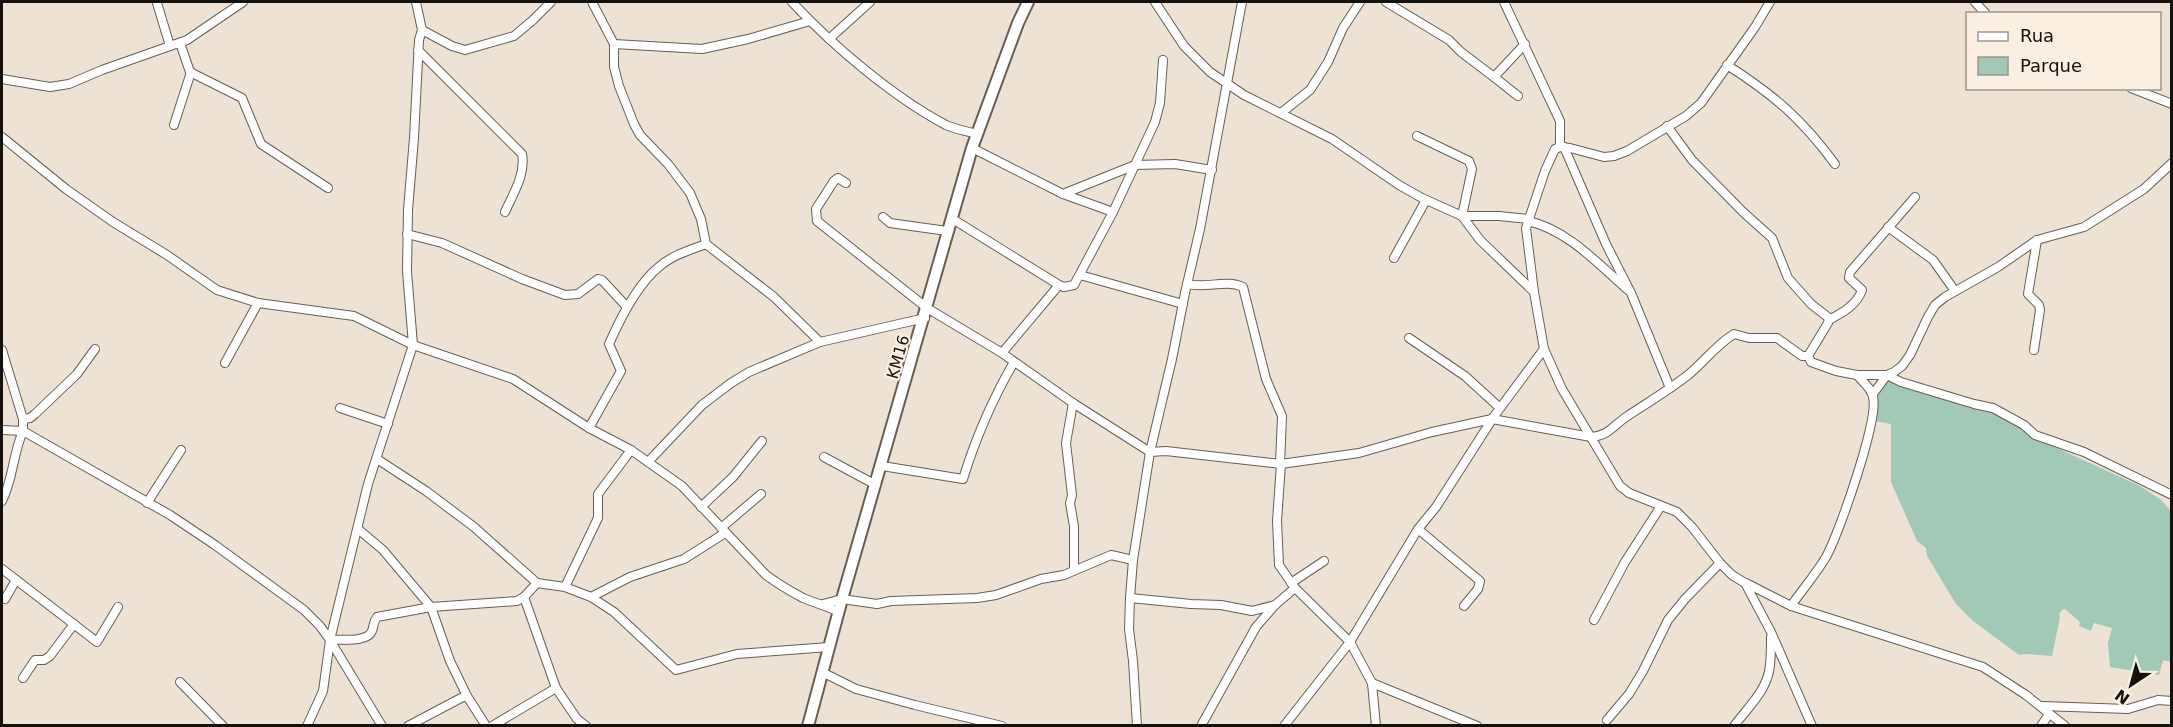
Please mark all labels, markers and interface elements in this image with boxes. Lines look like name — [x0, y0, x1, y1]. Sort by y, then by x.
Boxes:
legend — [1966, 12, 2161, 90]
text: Rua — [2020, 25, 2054, 46]
text: Parque — [2020, 55, 2082, 76]
street label: KM16 — [883, 333, 913, 381]
north arrow — [2101, 655, 2161, 715]
text: N — [2111, 685, 2133, 708]

